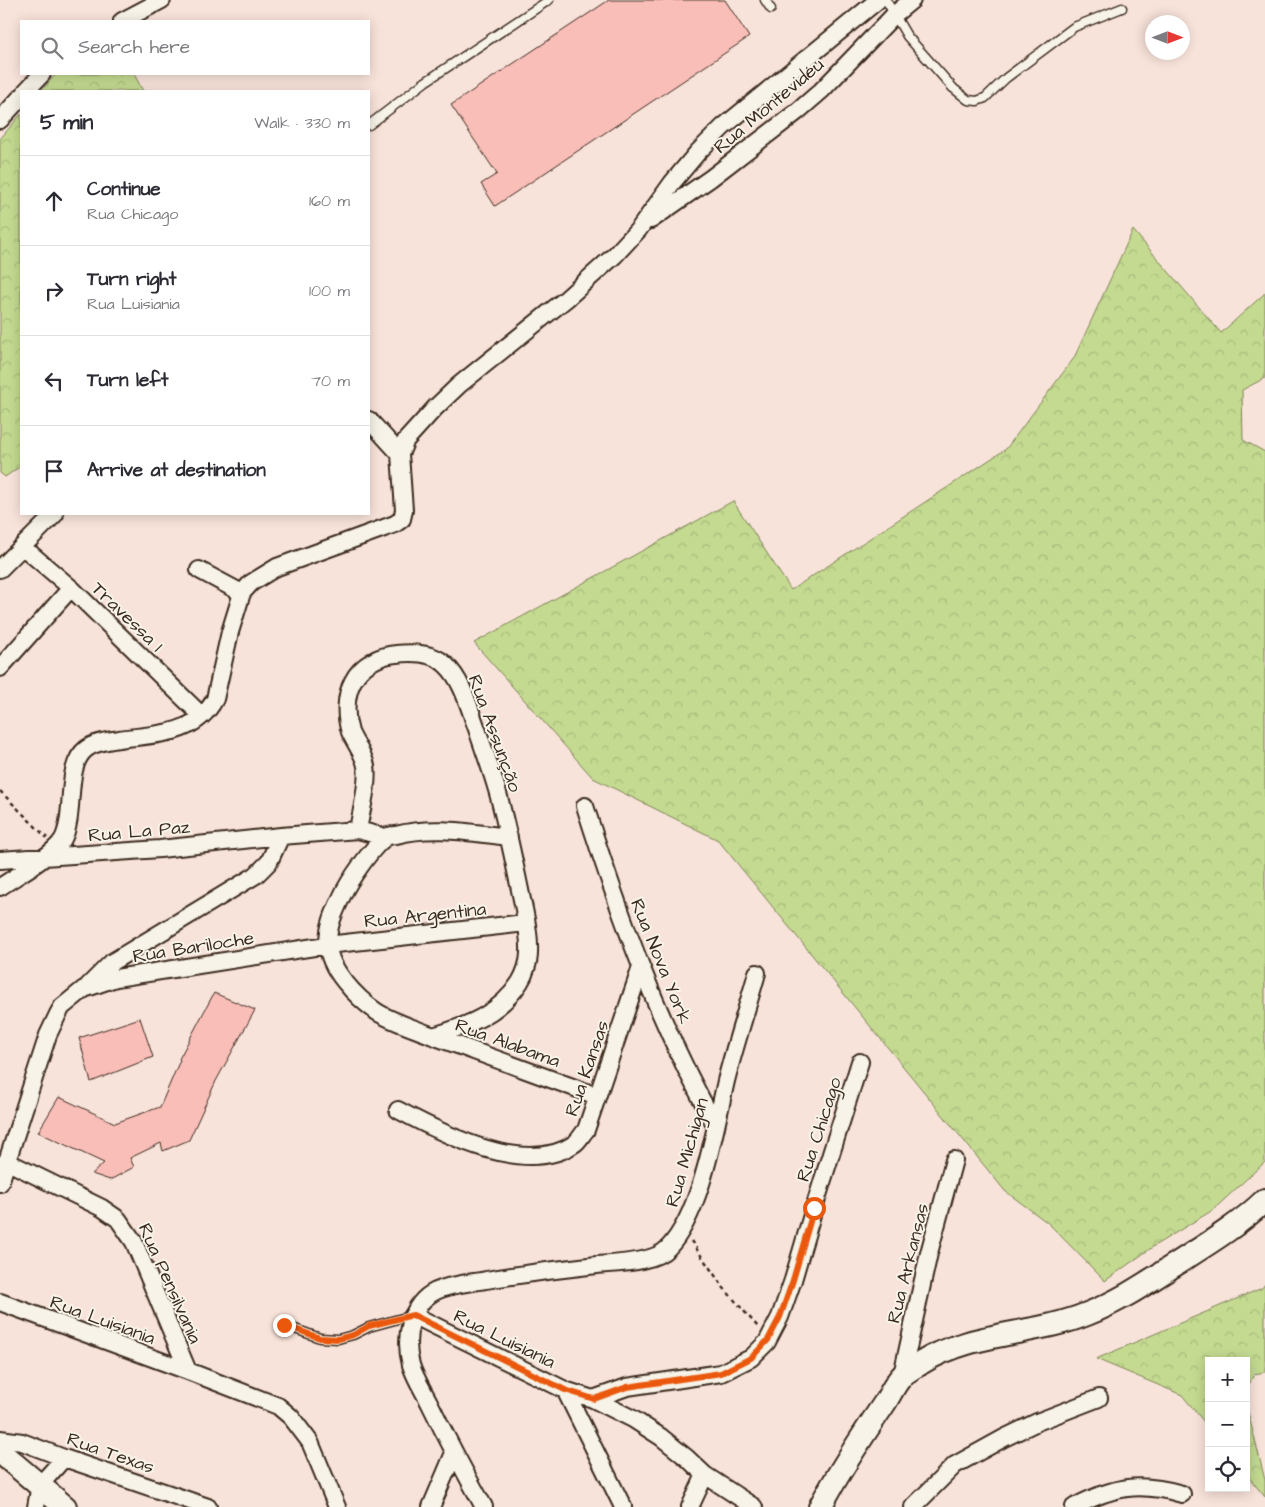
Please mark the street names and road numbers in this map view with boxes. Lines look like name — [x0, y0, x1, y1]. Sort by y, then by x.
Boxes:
street label: Rua Montevidéu — [708, 52, 830, 160]
street label: Travessa 1 — [85, 576, 169, 659]
street label: Rua Assunção — [461, 671, 528, 796]
street label: Rua La Paz — [87, 814, 192, 849]
street label: Rua Nova York — [623, 895, 698, 1029]
street label: Rua Argentina — [363, 896, 488, 936]
street label: Rua Bariloche — [131, 925, 256, 970]
street label: Rua Alabama — [451, 1012, 564, 1075]
street label: Rua Kansas — [558, 1017, 616, 1120]
street label: Rua Chicago — [790, 1073, 850, 1185]
street label: Rua Michigan — [659, 1095, 717, 1210]
street label: Rua Arkansas — [881, 1201, 936, 1326]
street label: Rua Pensilvania — [131, 1219, 208, 1348]
street label: Rua Luisiania — [46, 1289, 159, 1352]
street label: Rua Luisiania — [449, 1303, 560, 1376]
street label: Rua Texas — [63, 1426, 158, 1481]

